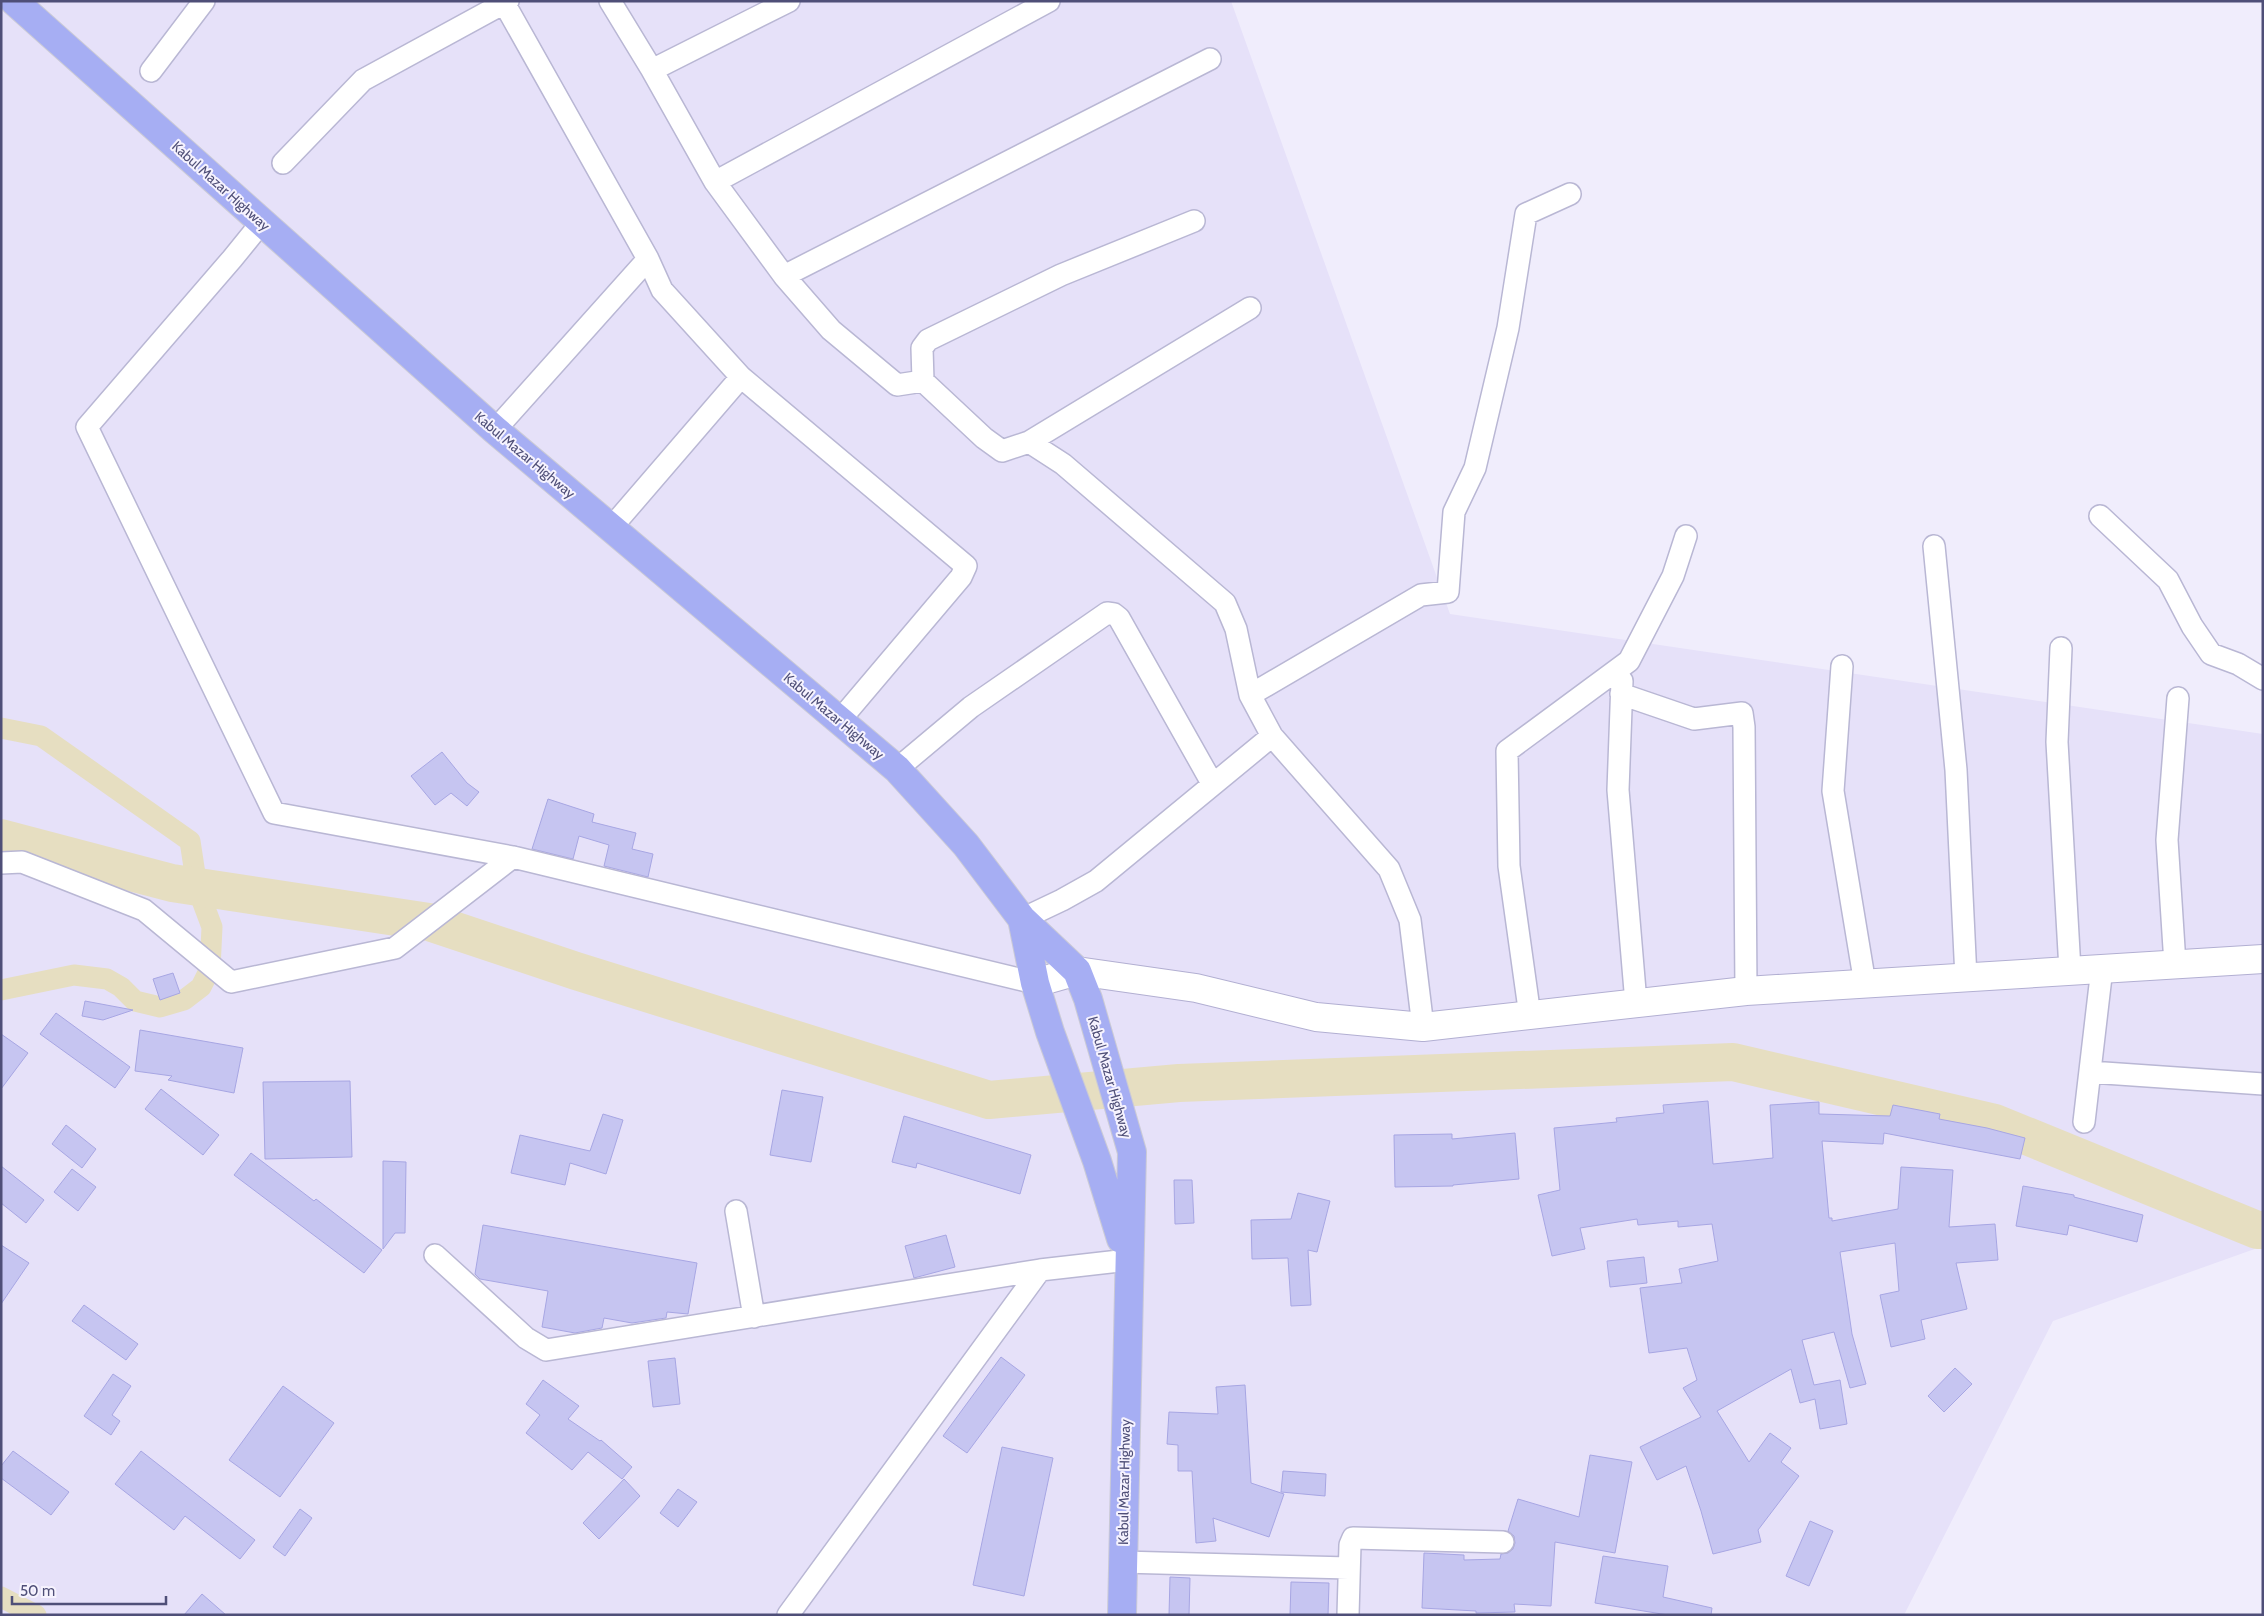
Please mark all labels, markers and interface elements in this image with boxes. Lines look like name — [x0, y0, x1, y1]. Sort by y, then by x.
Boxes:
street label: Kabul Mazar Highway — [168, 137, 274, 235]
street label: Kabul Mazar Highway — [471, 408, 579, 502]
street label: Kabul Mazar Highway — [780, 669, 888, 763]
street label: Kabul Mazar Highway — [1084, 1014, 1136, 1140]
street label: Kabul Mazar Highway — [1114, 1419, 1134, 1545]
scale bar — [12, 1574, 166, 1606]
text: 50 m — [20, 1582, 55, 1600]

